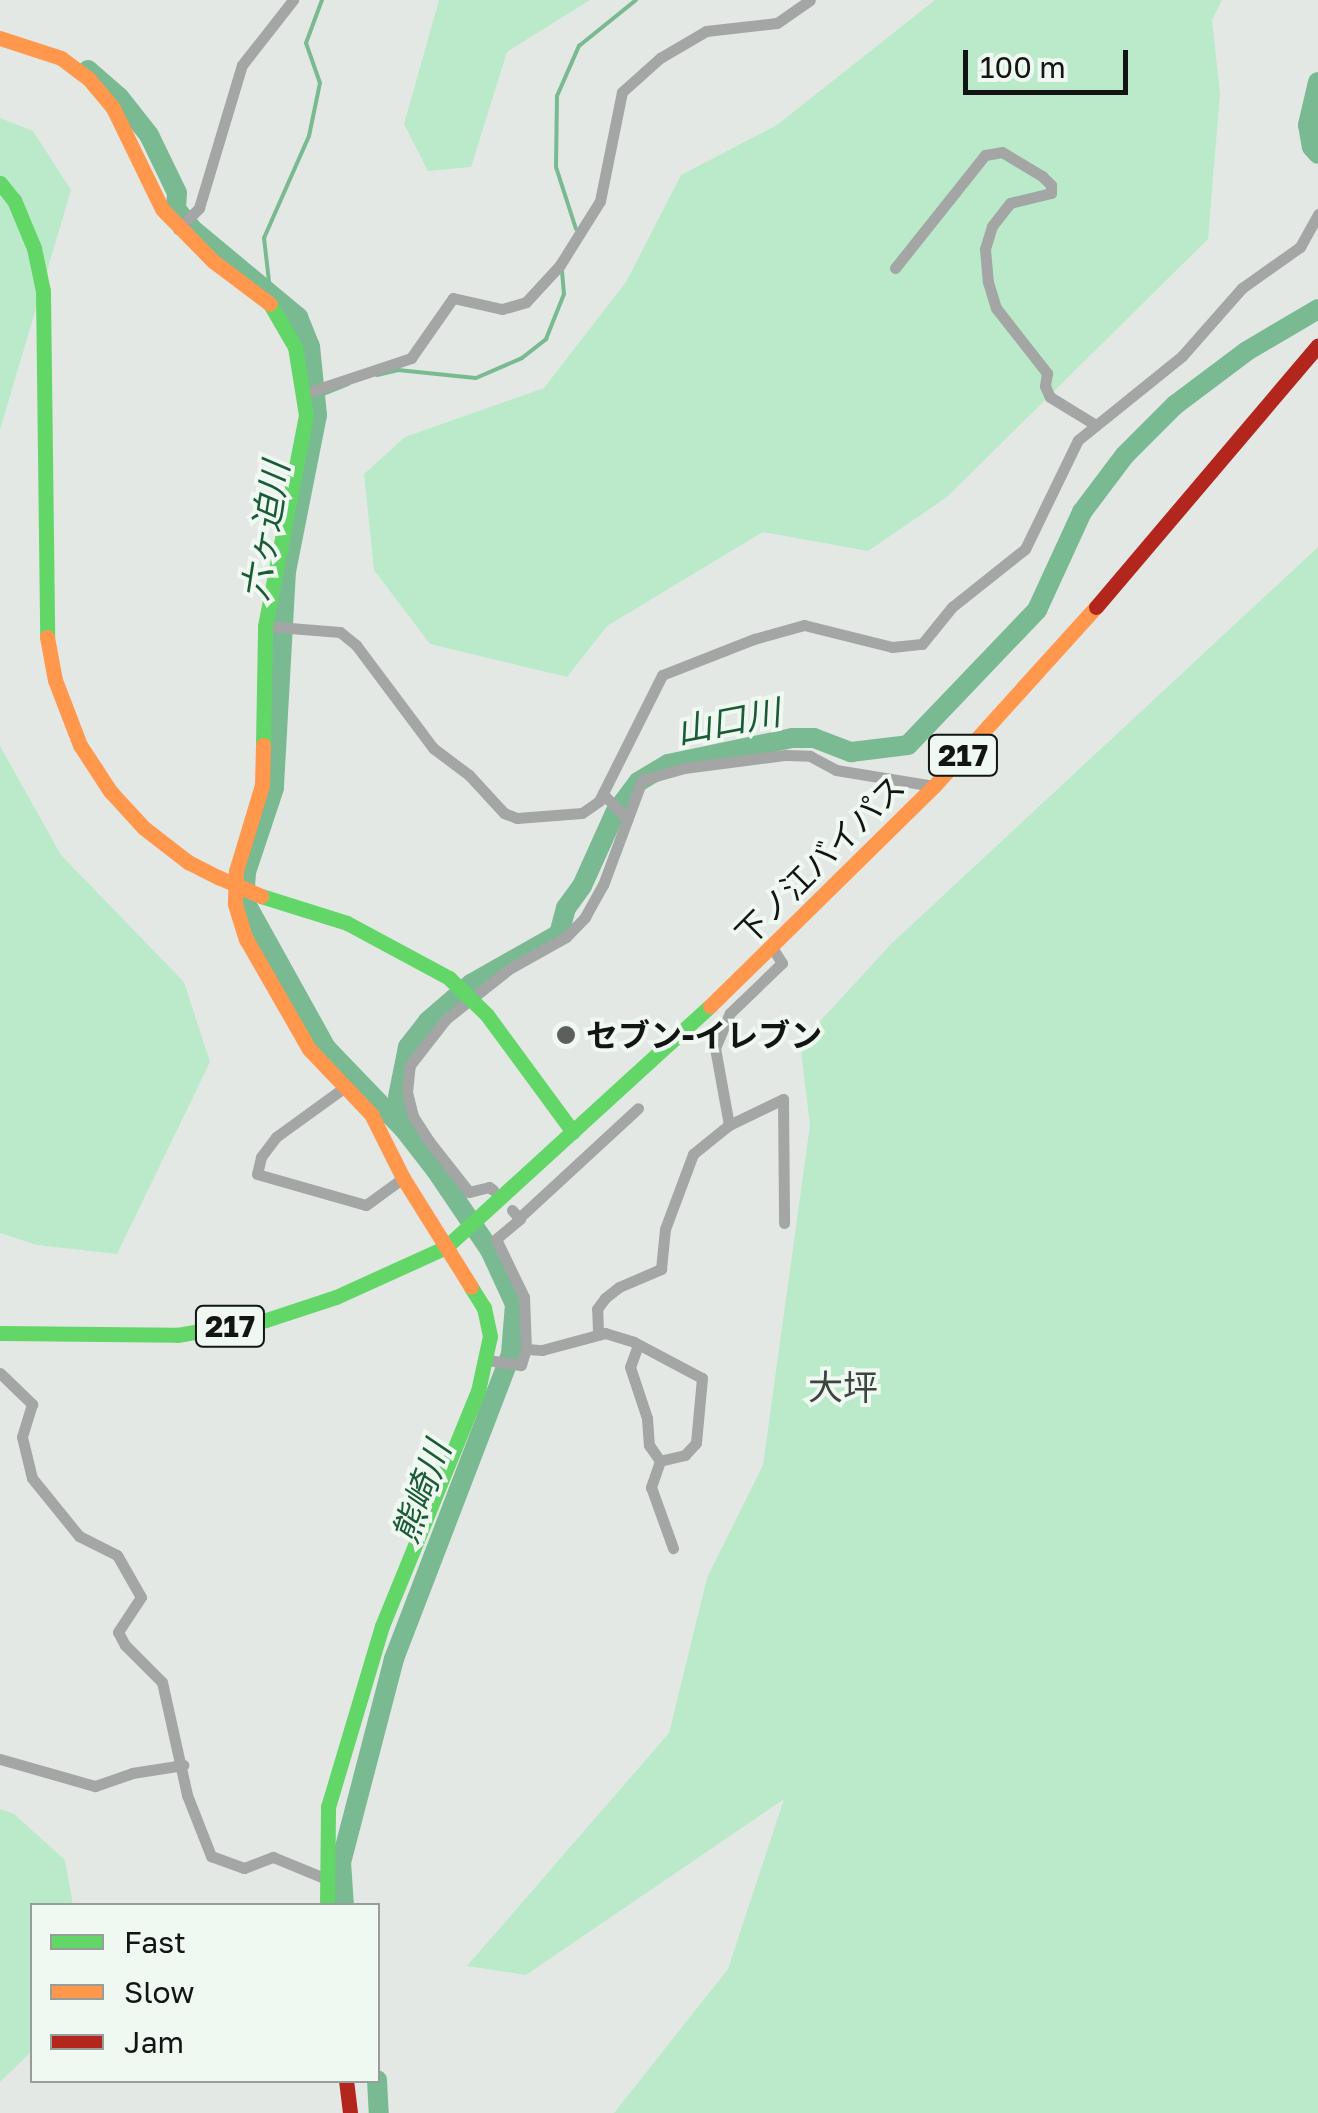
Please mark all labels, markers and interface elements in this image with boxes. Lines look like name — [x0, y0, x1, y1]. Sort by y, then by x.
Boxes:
scale bar — [968, 30, 1133, 92]
text: 100 m — [980, 49, 1066, 85]
water label: 六ヶ迫川 — [233, 459, 297, 603]
water label: 山口川 — [672, 690, 784, 752]
road number: 217 — [926, 730, 1000, 780]
street label: 下ノ江バイパス — [727, 767, 913, 953]
place label: セブン-イレブン — [586, 1016, 822, 1054]
marker: セブン-イレブン — [555, 1024, 577, 1046]
road number: 217 — [192, 1301, 268, 1351]
district label: 大坪 — [808, 1366, 878, 1408]
water label: 熊崎川 — [383, 1435, 459, 1549]
legend — [30, 1903, 380, 2083]
text: Fast — [124, 1924, 186, 1960]
text: Slow — [124, 1974, 195, 2010]
text: Jam — [124, 2024, 184, 2060]

